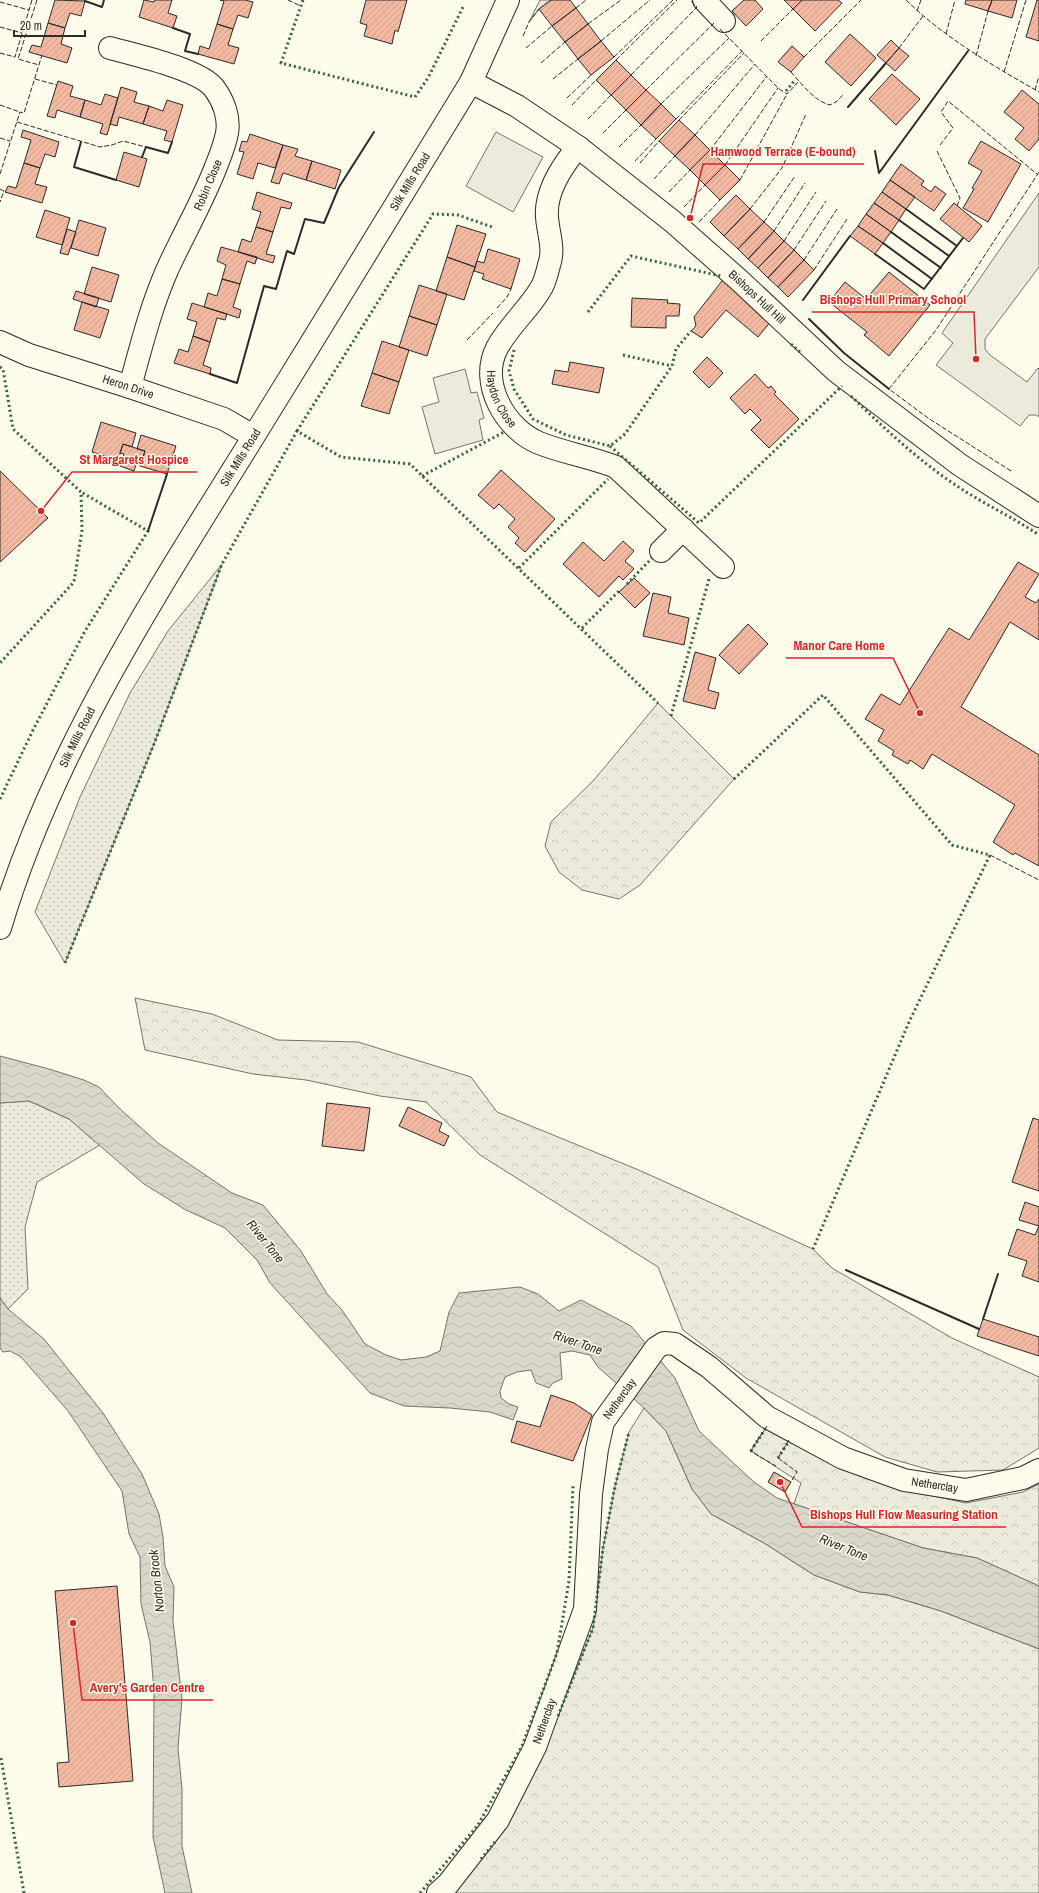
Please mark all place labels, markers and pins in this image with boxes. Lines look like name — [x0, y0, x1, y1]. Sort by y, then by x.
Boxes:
callout: Hamwood Terrace (E-bound) — [703, 139, 864, 164]
callout: Bishops Hull Primary School — [812, 287, 974, 312]
callout: St Margarets Hospice — [72, 447, 197, 472]
callout: Manor Care Home — [786, 633, 893, 658]
callout: Bishops Hull Flow Measuring Station — [802, 1502, 1006, 1527]
callout: Avery's Garden Centre — [82, 1675, 213, 1700]

